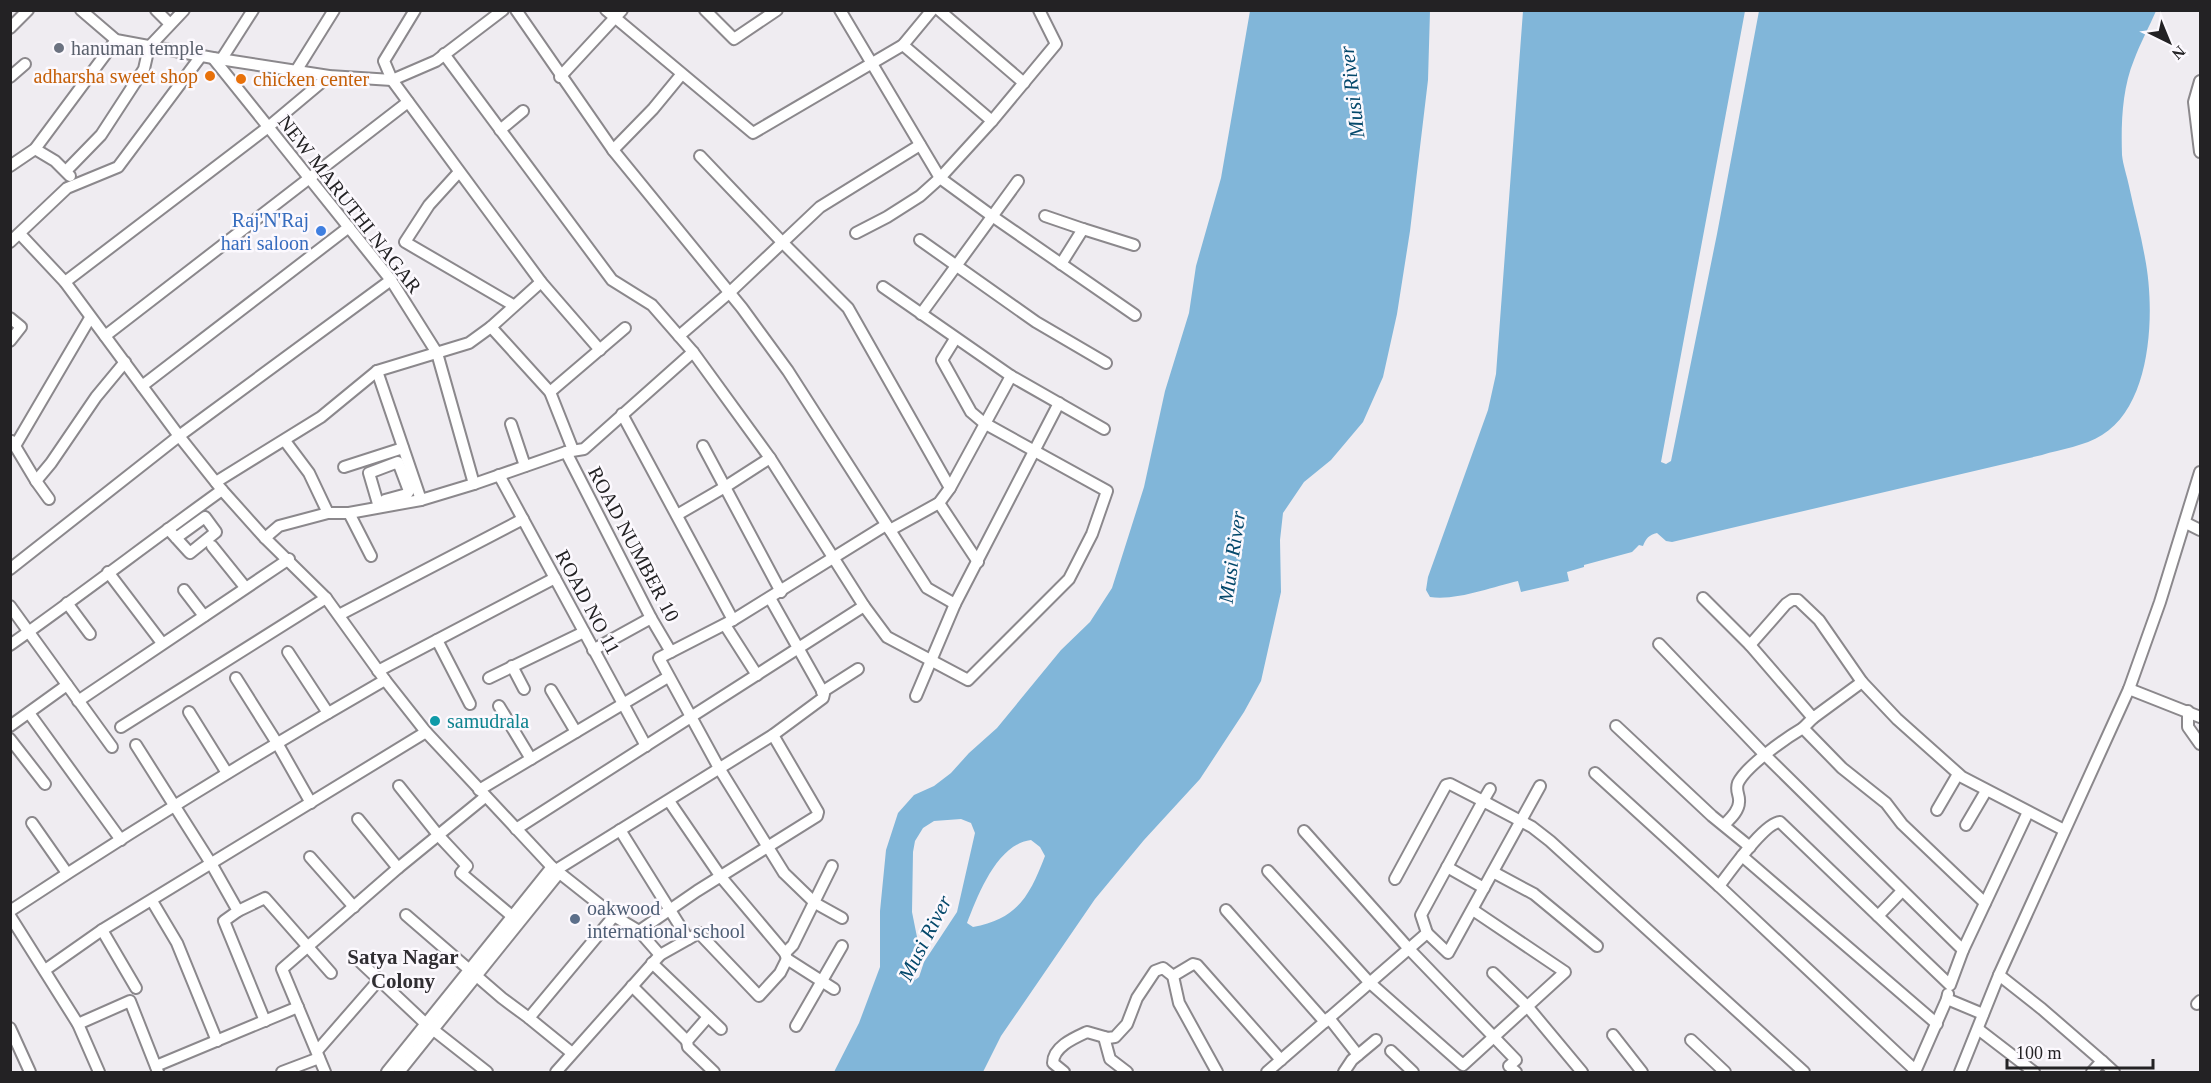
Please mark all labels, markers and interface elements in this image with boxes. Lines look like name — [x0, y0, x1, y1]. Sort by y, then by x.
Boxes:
north arrow — [2139, 12, 2199, 72]
place label: hanuman temple — [71, 37, 204, 60]
marker: hanuman temple — [52, 41, 66, 55]
text: N — [2169, 42, 2189, 63]
water label: Musi River — [1334, 44, 1370, 140]
place label: adharsha sweet shop — [34, 65, 198, 88]
place label: chicken center — [253, 68, 369, 90]
marker: adharsha sweet shop — [203, 69, 217, 83]
marker: chicken center — [234, 72, 248, 86]
street label: NEW MARUTHI NAGAR — [274, 111, 427, 298]
place label: Raj'N'Raj hari saloon — [221, 209, 309, 254]
marker: Raj'N'Raj hari saloon — [314, 224, 328, 238]
street label: ROAD NUMBER 10 — [584, 463, 684, 625]
water label: Musi River — [1214, 509, 1250, 606]
street label: ROAD NO 11 — [551, 546, 625, 658]
place label: samudrala — [447, 710, 529, 732]
marker: samudrala — [428, 714, 442, 728]
water label: Musi River — [893, 891, 957, 986]
place label: oakwood international school — [587, 897, 746, 942]
marker: oakwood international school — [568, 912, 582, 926]
district label: Satya Nagar Colony — [347, 945, 459, 993]
scale bar — [2007, 1032, 2152, 1070]
text: 100 m — [2016, 1043, 2062, 1063]

